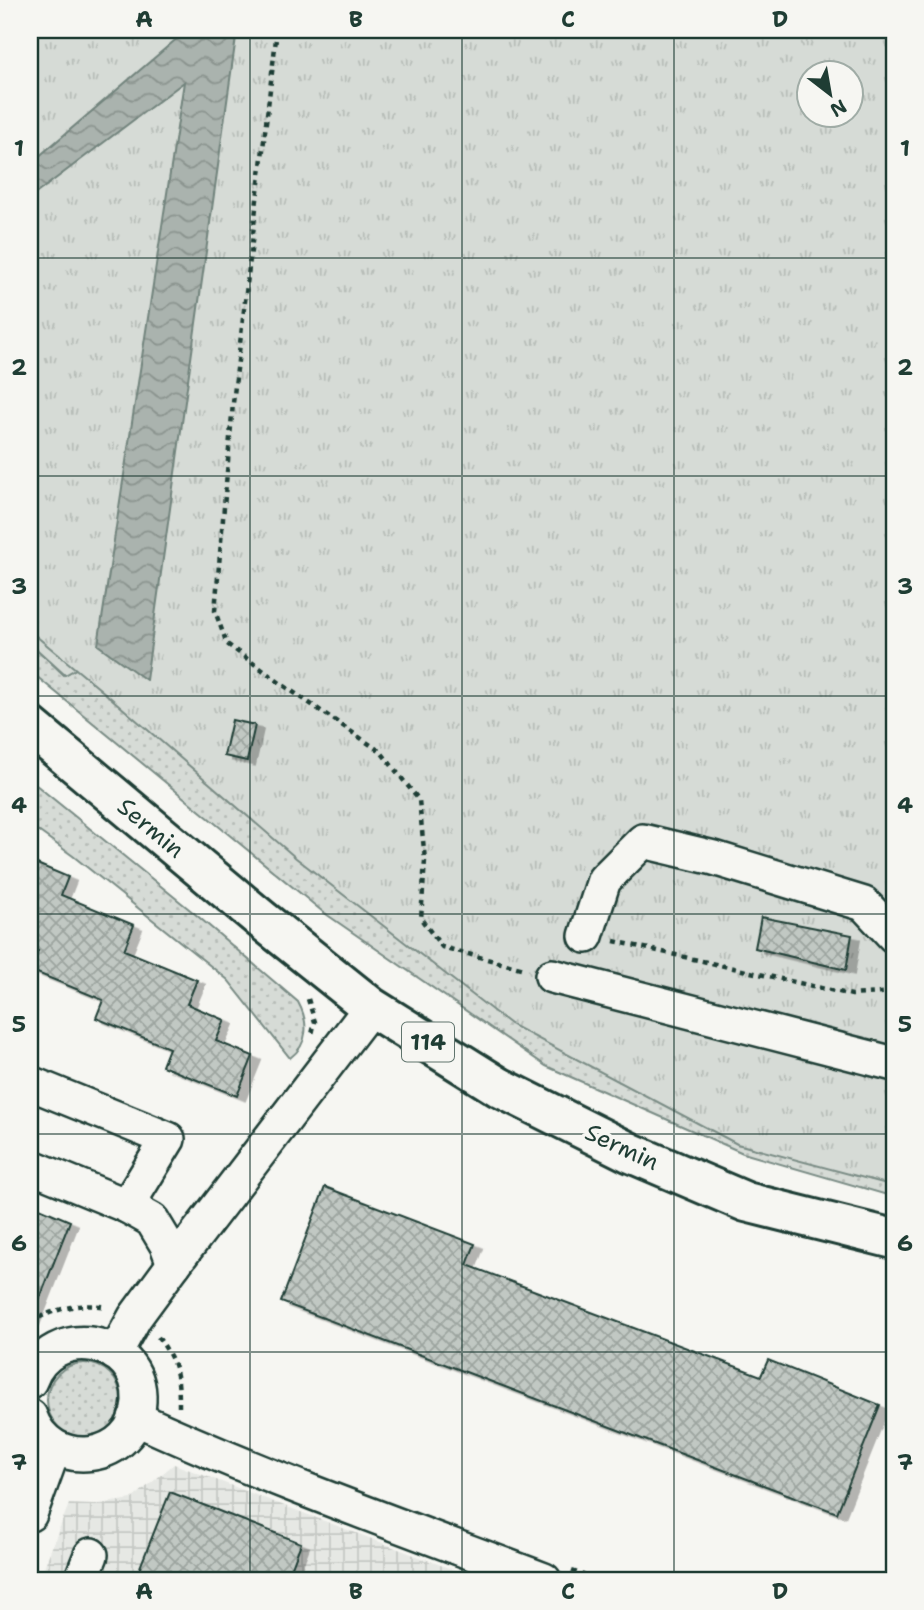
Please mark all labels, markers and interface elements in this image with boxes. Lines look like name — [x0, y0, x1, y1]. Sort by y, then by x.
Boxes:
text: A — [135, 4, 153, 34]
text: B — [349, 4, 363, 34]
text: C — [561, 4, 575, 34]
text: D — [772, 4, 788, 34]
north arrow — [794, 60, 864, 130]
text: N — [826, 94, 851, 123]
text: 1 — [14, 133, 24, 163]
text: 1 — [900, 133, 910, 163]
text: 2 — [11, 352, 27, 382]
text: 2 — [897, 352, 913, 382]
text: 3 — [11, 571, 27, 601]
text: 3 — [897, 571, 913, 601]
text: 4 — [11, 790, 27, 820]
text: 4 — [897, 790, 913, 820]
street label: Sermin — [111, 791, 191, 865]
text: 5 — [12, 1009, 26, 1039]
text: 5 — [898, 1009, 912, 1039]
road number: 114 — [402, 1023, 454, 1062]
street label: Sermin — [580, 1116, 664, 1178]
text: 6 — [11, 1228, 27, 1258]
text: 6 — [897, 1228, 913, 1258]
text: 7 — [11, 1447, 27, 1477]
text: 7 — [897, 1447, 913, 1477]
text: A — [135, 1576, 153, 1606]
text: B — [349, 1576, 363, 1606]
text: C — [561, 1576, 575, 1606]
text: D — [772, 1576, 788, 1606]

